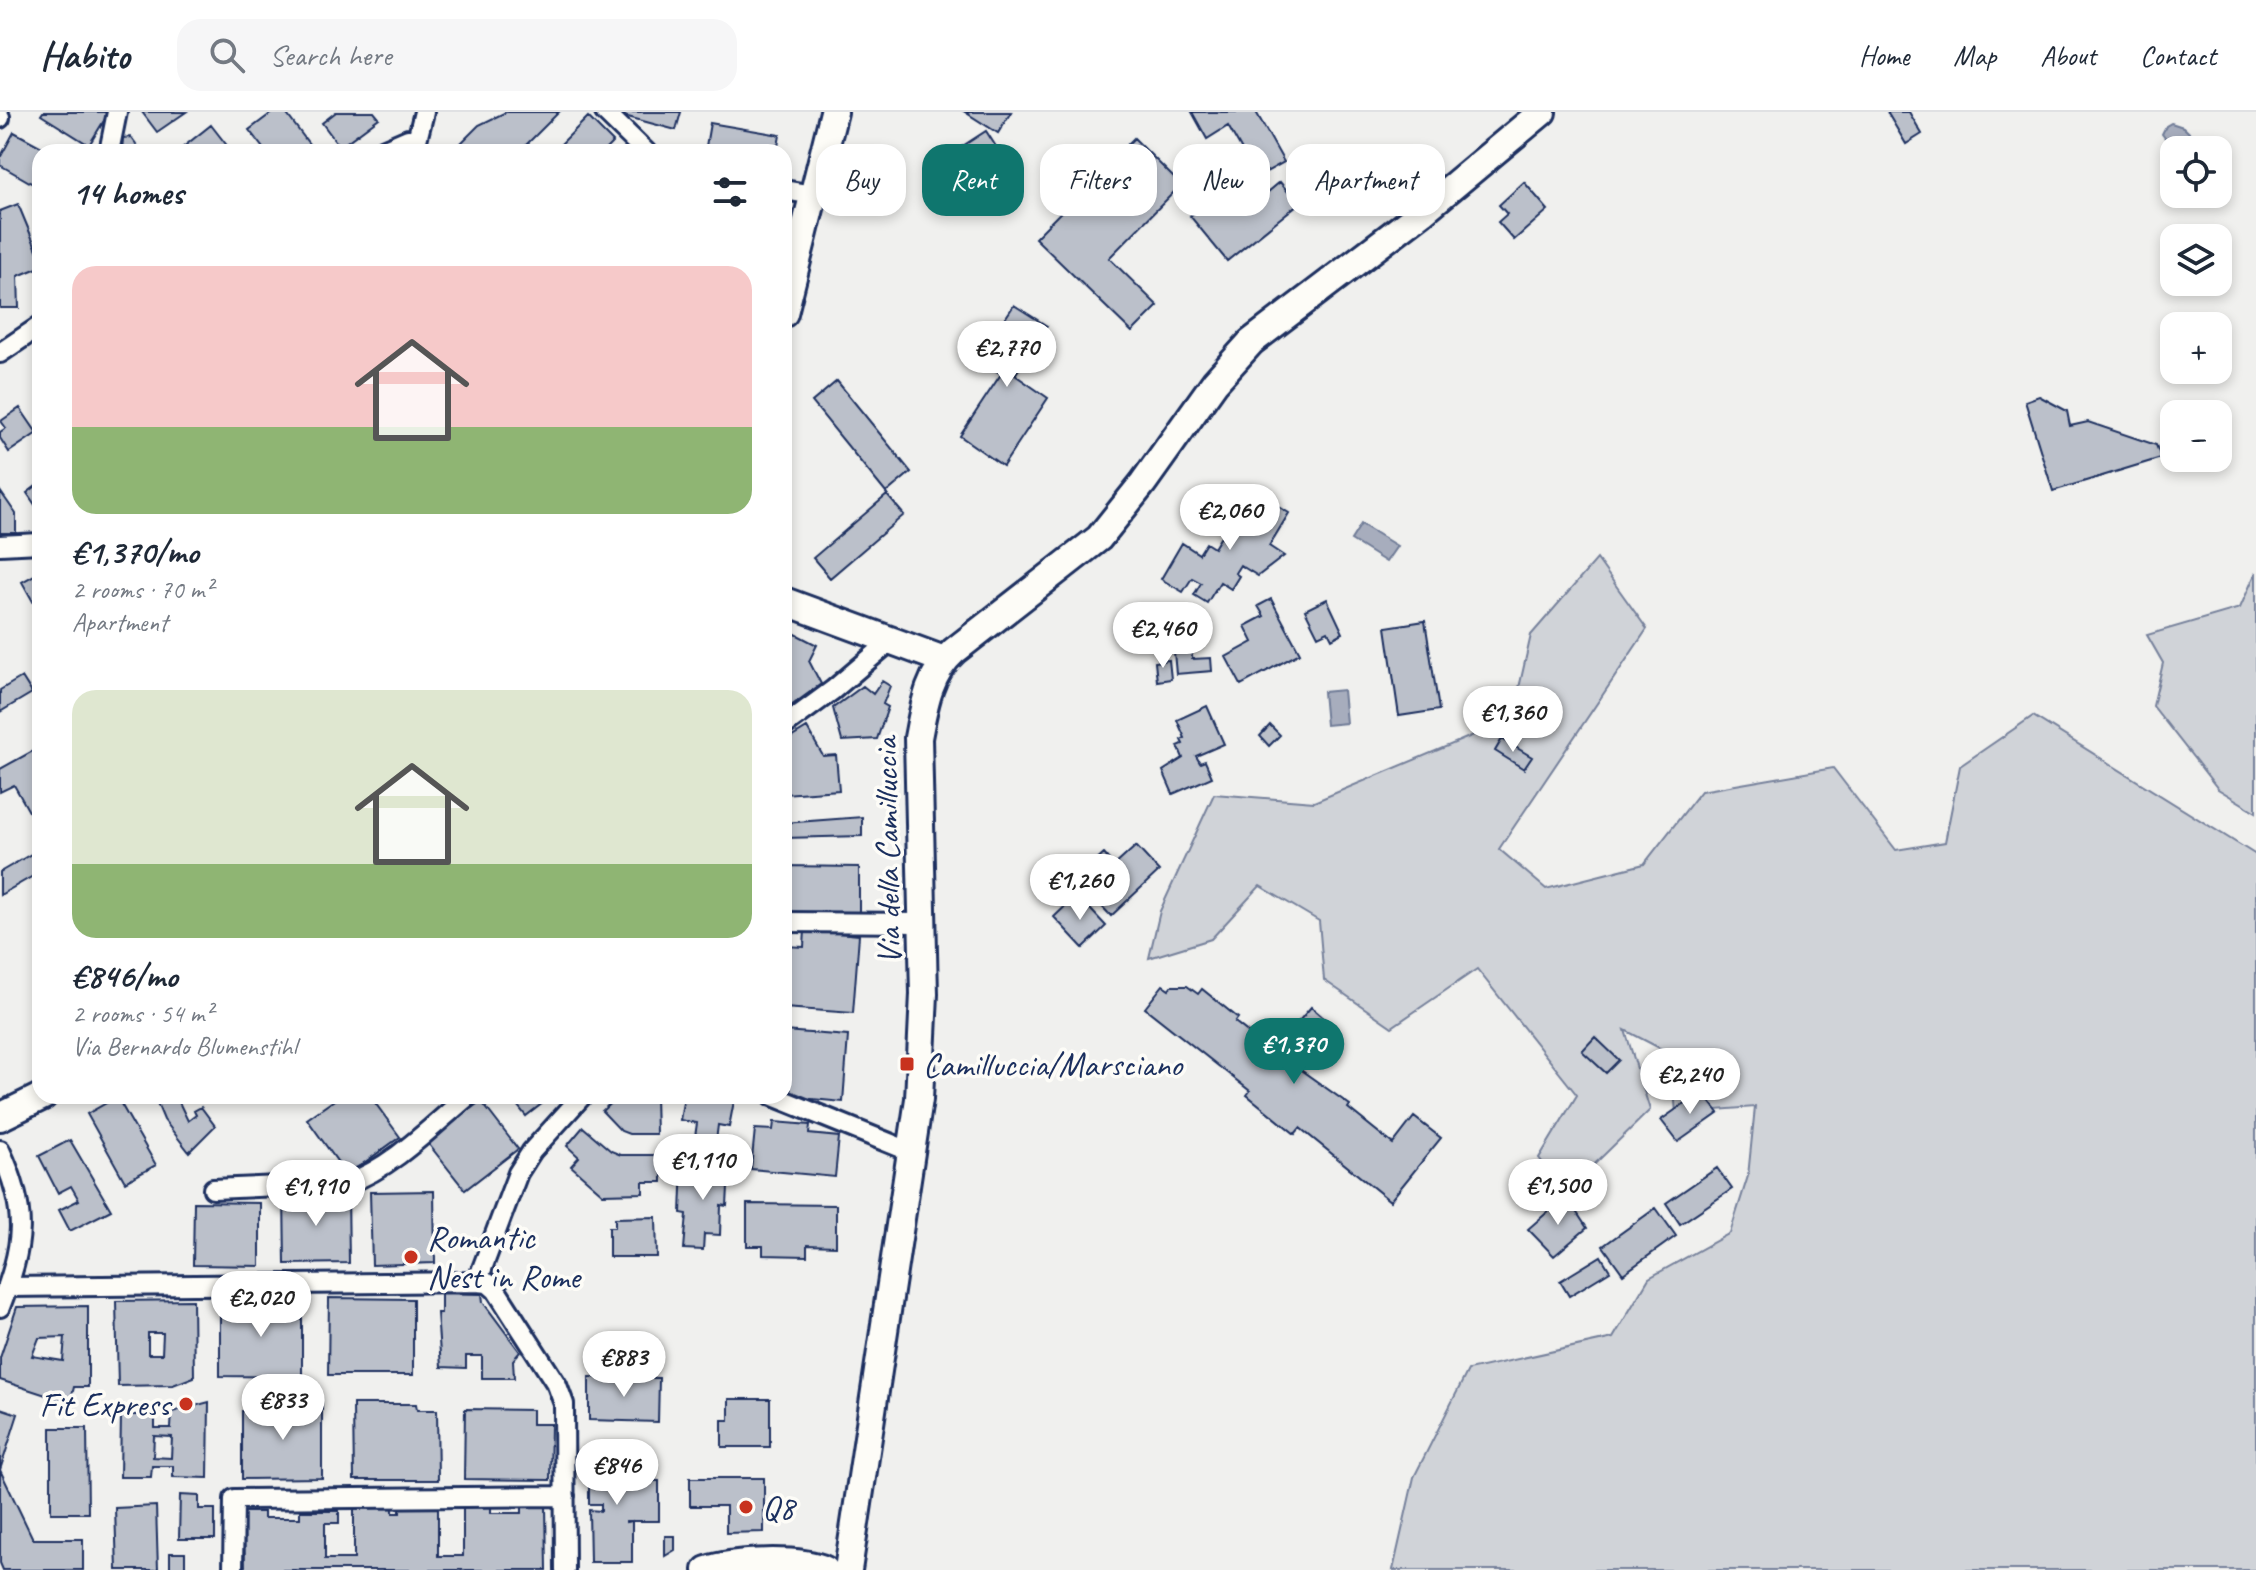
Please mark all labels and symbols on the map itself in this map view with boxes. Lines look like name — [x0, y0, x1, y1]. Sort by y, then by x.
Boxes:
pin: €2,770 — [942, 321, 1072, 389]
pin: €2,060 — [1165, 484, 1295, 552]
pin: €2,460 — [1098, 602, 1228, 670]
pin: €1,360 — [1448, 686, 1578, 754]
street label: Via della Camilluccia — [863, 734, 910, 965]
pin: €1,260 — [1015, 854, 1145, 922]
pin: €1,370 — [1229, 1018, 1359, 1086]
place label: Camilluccia/Marsciano — [923, 1043, 1184, 1086]
pin: €2,240 — [1625, 1048, 1755, 1116]
marker: Camilluccia/Marsciano — [898, 1055, 916, 1073]
pin: €1,110 — [638, 1134, 768, 1202]
pin: €1,500 — [1493, 1159, 1623, 1227]
pin: €1,910 — [251, 1160, 381, 1228]
place label: Romantic Nest in Rome — [427, 1216, 583, 1298]
marker: Romantic Nest in Rome — [402, 1248, 420, 1266]
pin: €2,020 — [196, 1271, 326, 1339]
pin: €883 — [577, 1331, 671, 1399]
pin: €833 — [236, 1374, 330, 1442]
place label: Fit Express — [39, 1383, 173, 1426]
marker: Fit Express — [177, 1395, 195, 1413]
pin: €846 — [570, 1439, 664, 1507]
place label: Q8 — [762, 1486, 798, 1529]
marker: Q8 — [737, 1498, 755, 1516]

